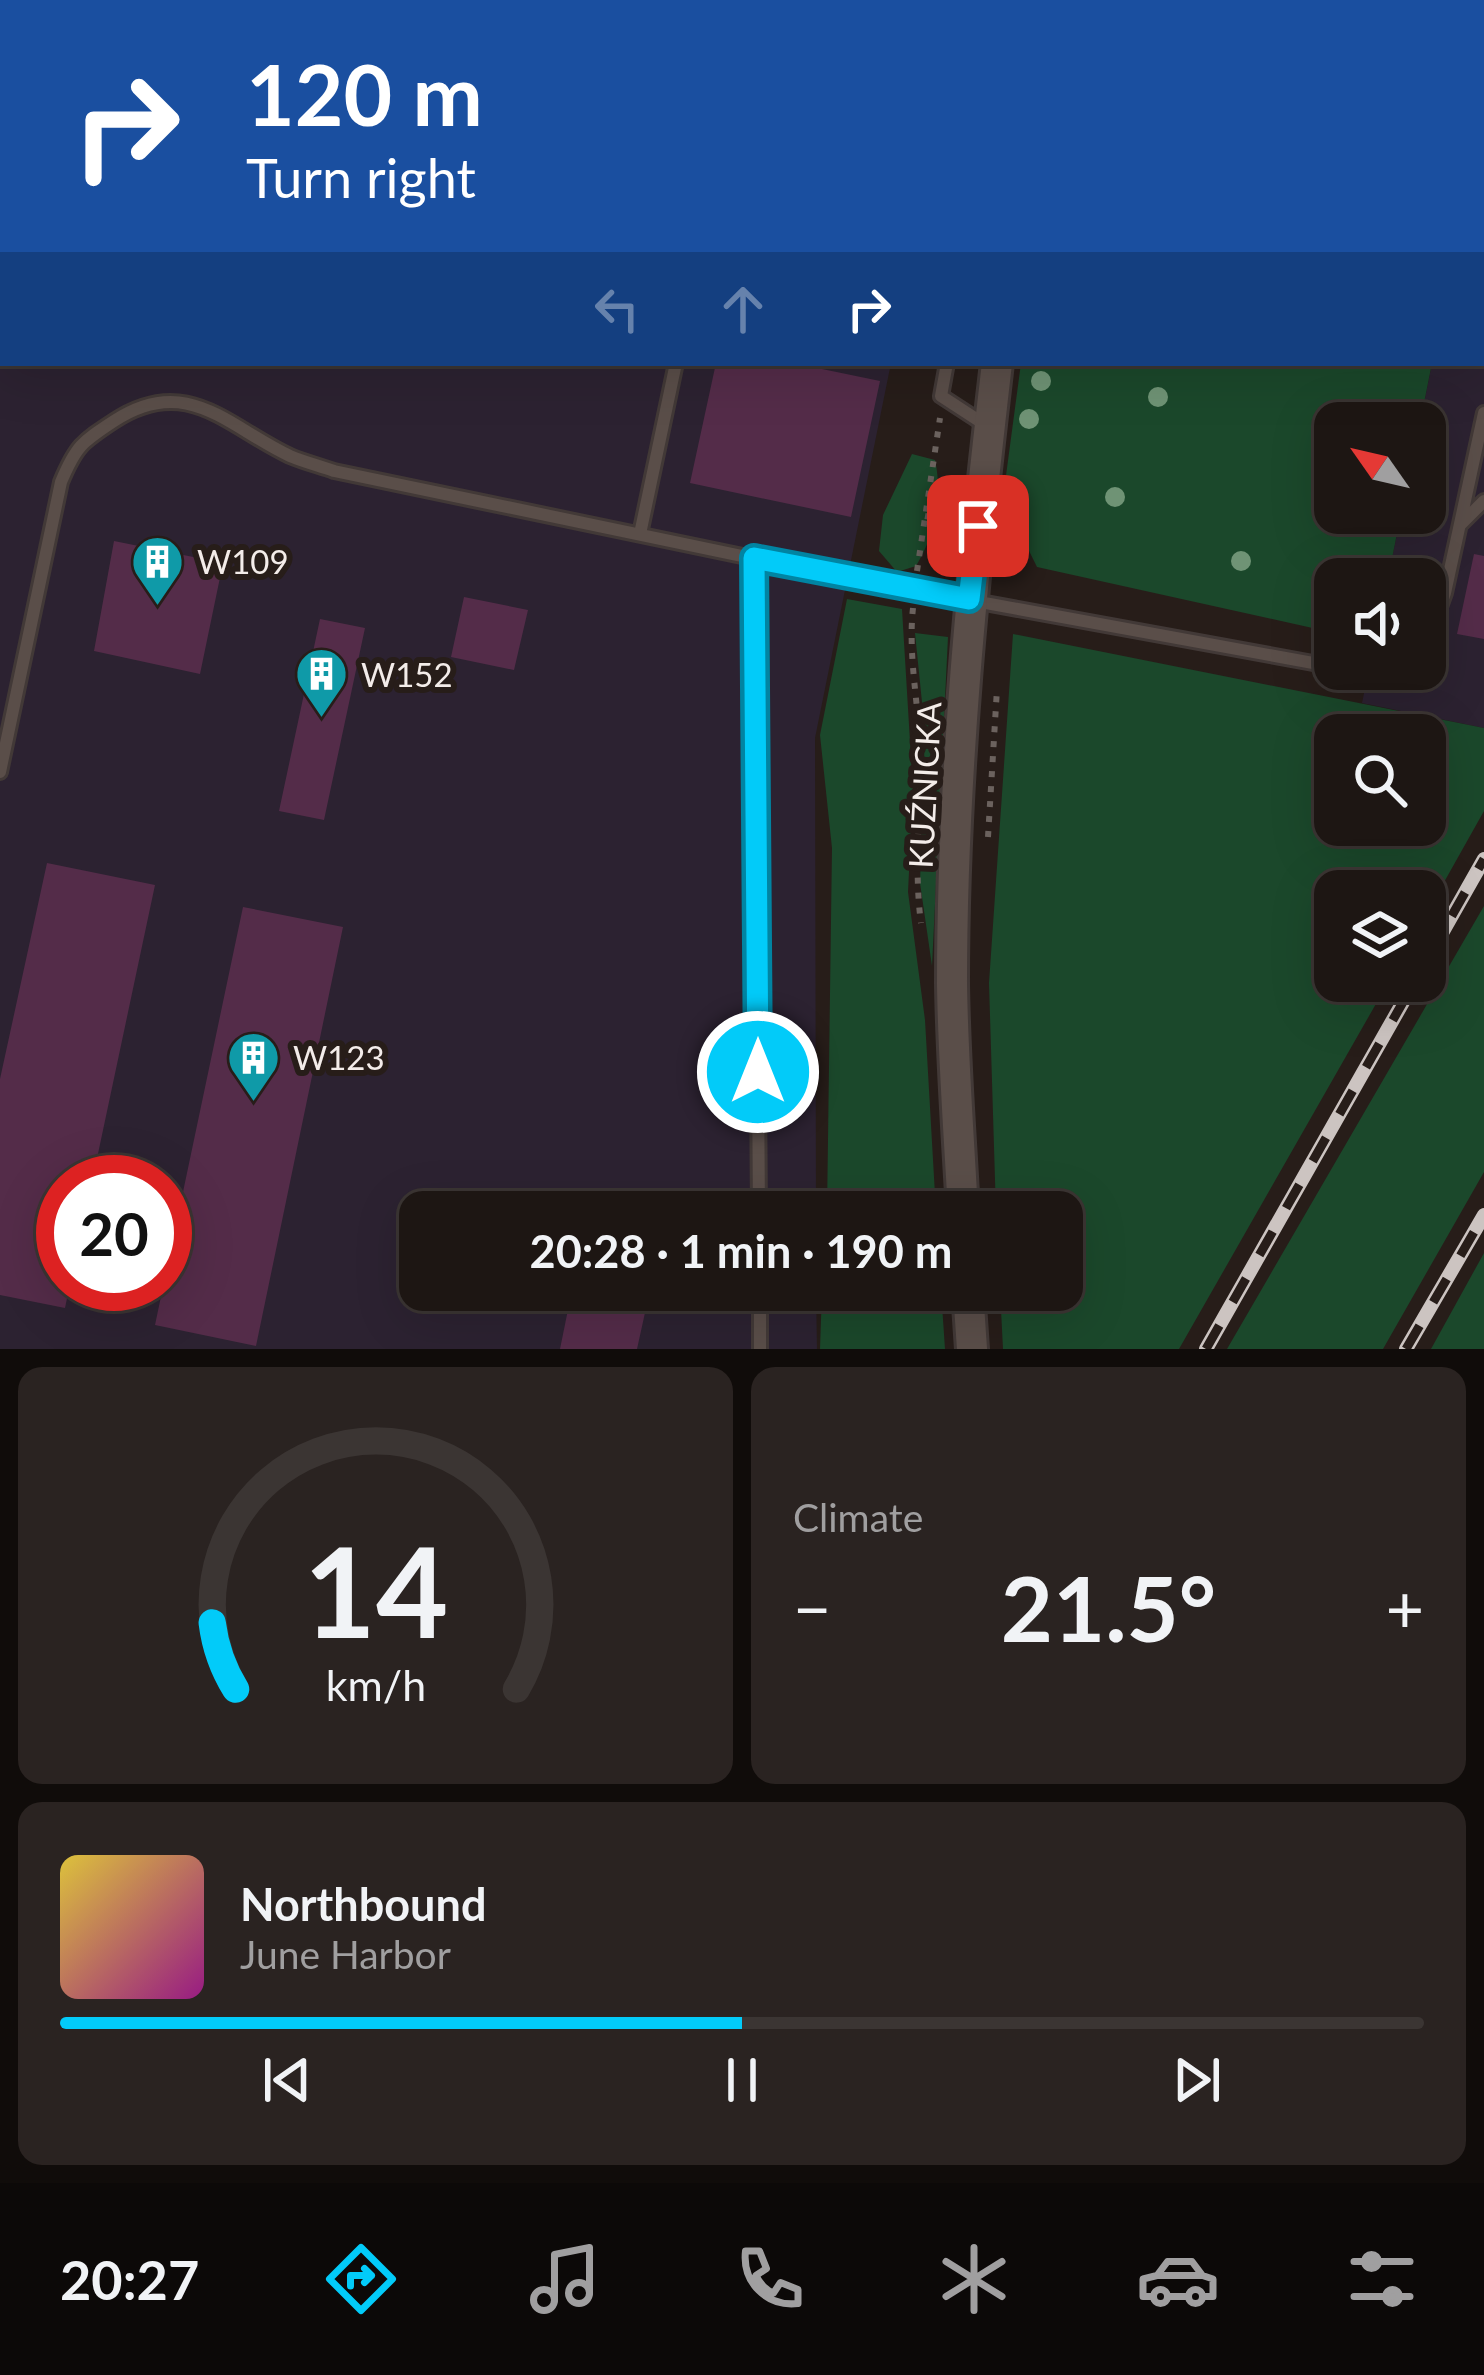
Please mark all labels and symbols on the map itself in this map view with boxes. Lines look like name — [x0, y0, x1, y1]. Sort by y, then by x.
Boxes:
north arrow — [1314, 402, 1446, 534]
pin — [927, 475, 1029, 577]
building icon: W109 — [130, 533, 186, 607]
place label: W109 — [197, 541, 289, 581]
building icon: W152 — [294, 646, 350, 720]
place label: W152 — [361, 654, 453, 694]
street label: KUŹNICKA — [900, 700, 948, 869]
position arrow — [695, 1009, 821, 1135]
building icon: W123 — [226, 1029, 282, 1103]
place label: W123 — [293, 1037, 385, 1077]
speed limit sign: 20 — [36, 1155, 192, 1311]

